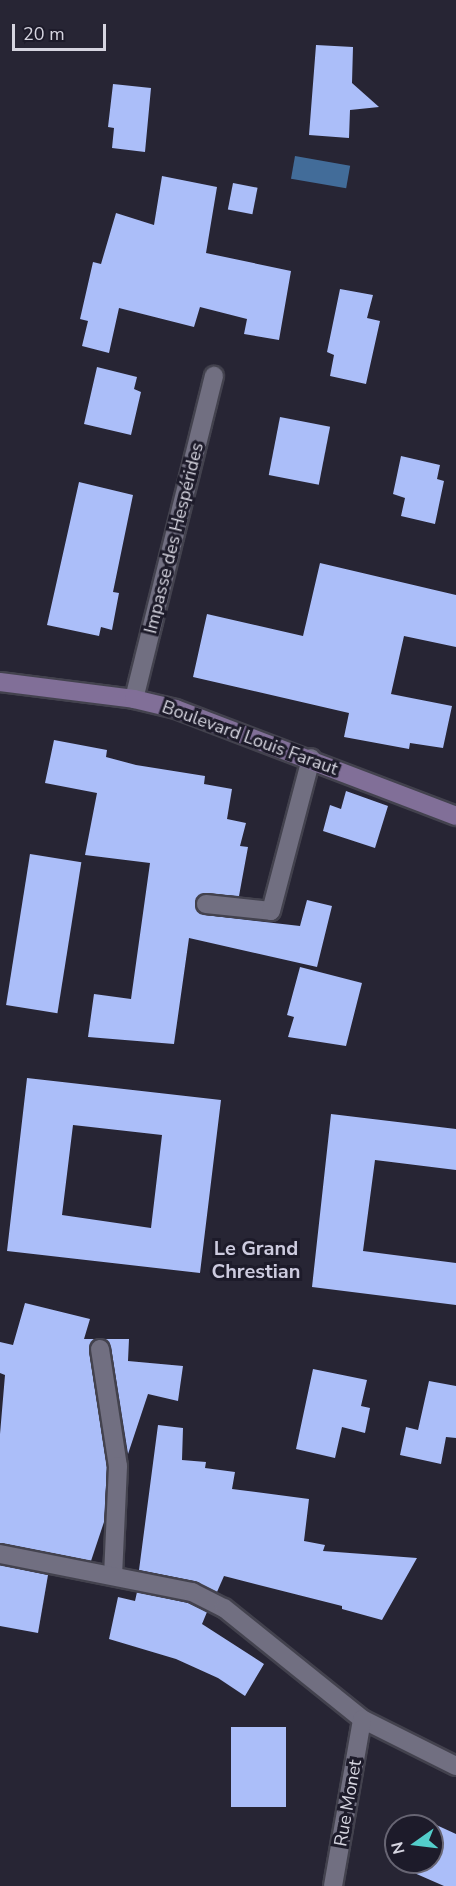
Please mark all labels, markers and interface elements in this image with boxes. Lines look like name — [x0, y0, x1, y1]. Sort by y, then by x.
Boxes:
scale bar — [15, 12, 110, 50]
text: 20 m — [23, 22, 65, 46]
street label: Impasse des Hespérides — [140, 440, 208, 636]
street label: Boulevard Louis Faraut — [159, 696, 341, 780]
district label: Le Grand Chrestian — [212, 1236, 300, 1283]
street label: Rue Monet — [330, 1758, 366, 1848]
north arrow — [384, 1814, 444, 1874]
text: N — [386, 1839, 411, 1856]

